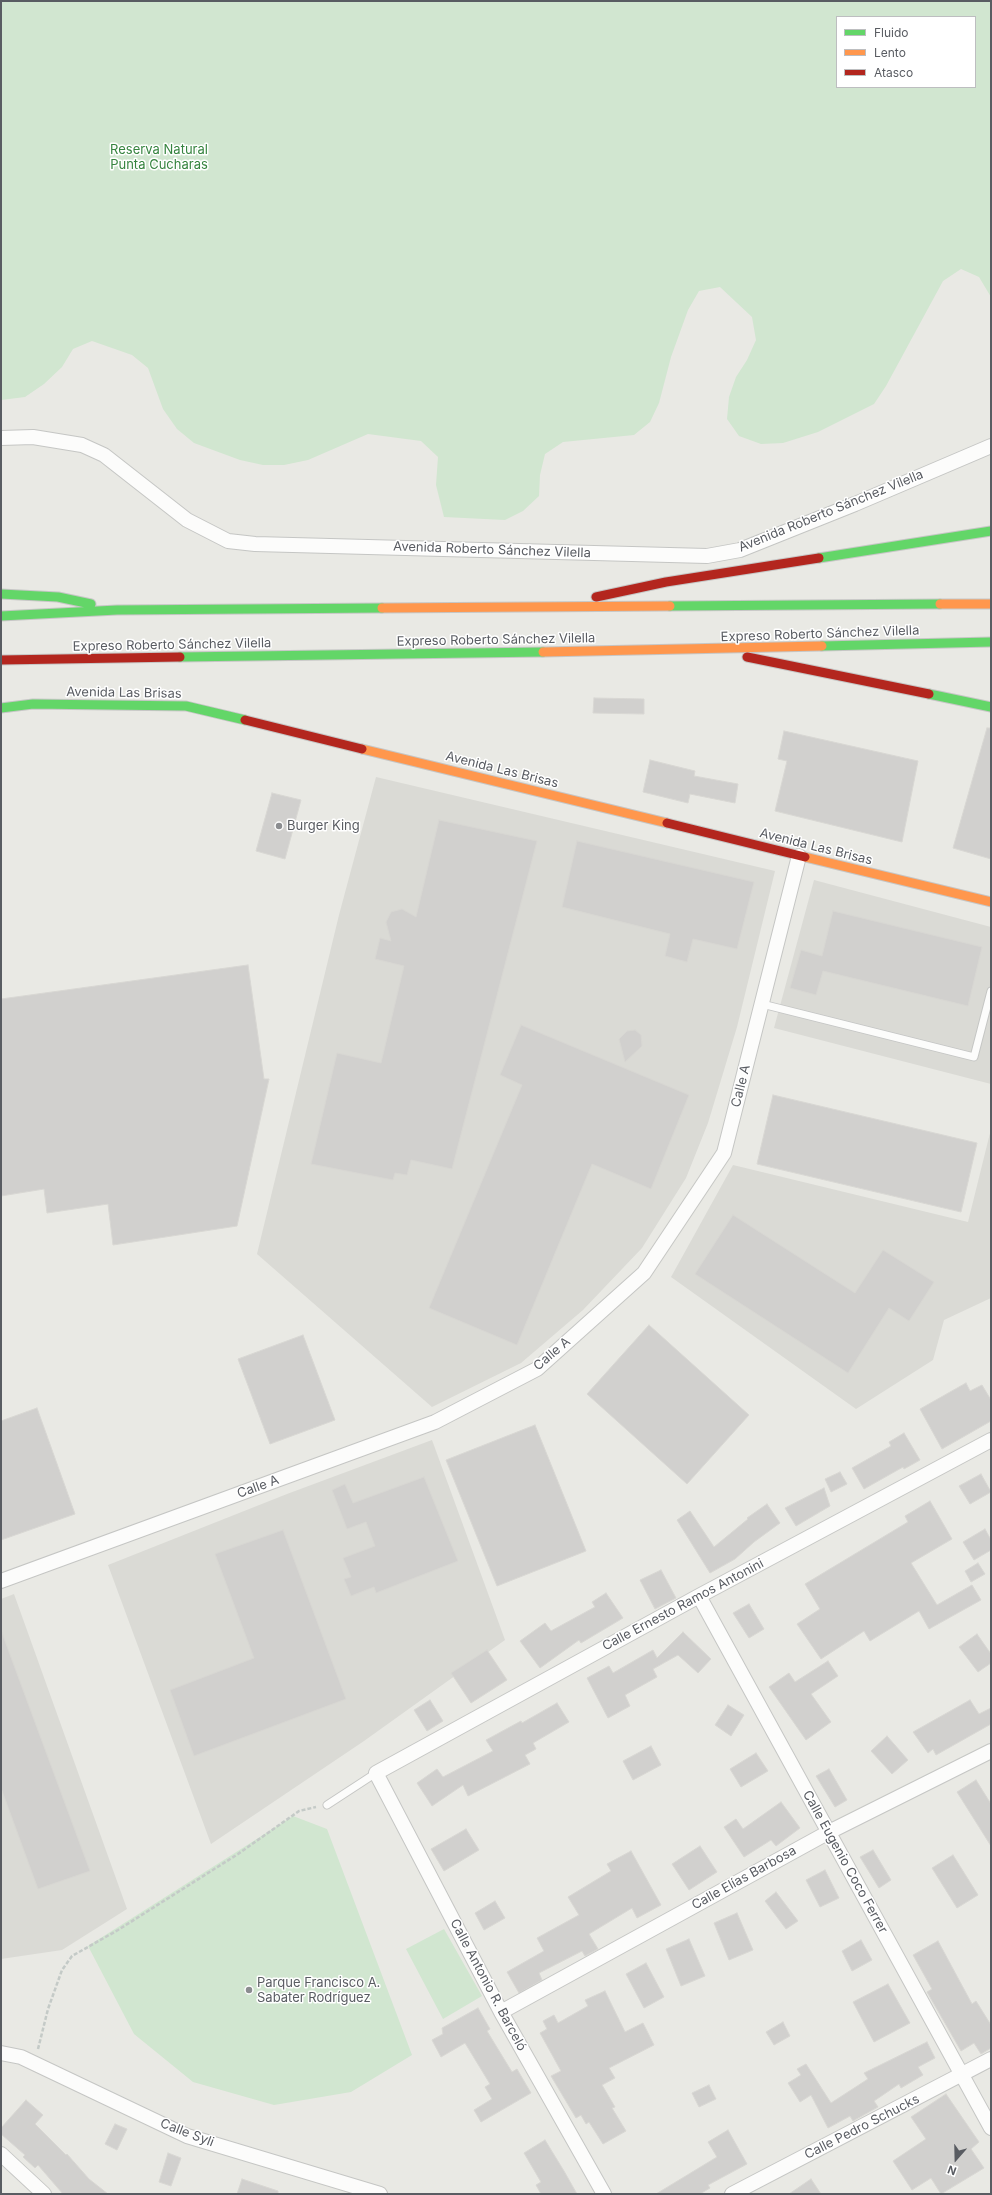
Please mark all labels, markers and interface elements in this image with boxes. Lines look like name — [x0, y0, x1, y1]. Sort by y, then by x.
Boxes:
legend — [836, 16, 976, 88]
text: Fluido — [874, 25, 909, 40]
text: Lento — [874, 45, 906, 60]
text: Atasco — [874, 65, 913, 80]
park label: Reserva Natural Punta Cucharas — [110, 142, 208, 173]
street label: Avenida Roberto Sánchez Vilella — [736, 467, 926, 555]
street label: Avenida Roberto Sánchez Vilella — [393, 539, 591, 561]
street label: Expreso Roberto Sánchez Vilella — [720, 623, 920, 645]
street label: Expreso Roberto Sánchez Vilella — [397, 630, 595, 650]
street label: Expreso Roberto Sánchez Vilella — [73, 635, 271, 655]
street label: Avenida Las Brisas — [66, 684, 182, 702]
street label: Avenida Las Brisas — [444, 748, 560, 792]
place label: Burger King — [287, 818, 360, 834]
marker: Burger King — [274, 821, 284, 831]
street label: Avenida Las Brisas — [758, 825, 874, 869]
street label: Calle A — [728, 1063, 754, 1109]
street label: Calle A — [530, 1334, 574, 1374]
street label: Calle A — [235, 1472, 281, 1502]
street label: Calle Ernesto Ramos Antonini — [600, 1556, 766, 1654]
street label: Calle Eugenio Coco Ferrer — [799, 1788, 891, 1936]
street label: Calle Elías Barbosa — [689, 1843, 799, 1913]
street label: Calle Antonio R. Barceló — [447, 1916, 529, 2054]
place label: Parque Francisco A. Sabater Rodríguez — [257, 1975, 380, 2006]
marker: Parque Francisco A. Sabater Rodríguez — [244, 1985, 254, 1995]
street label: Calle Pedro Schucks — [802, 2091, 922, 2163]
street label: Calle Syli — [158, 2116, 216, 2150]
north arrow — [936, 2139, 976, 2179]
text: N — [946, 2162, 958, 2178]

